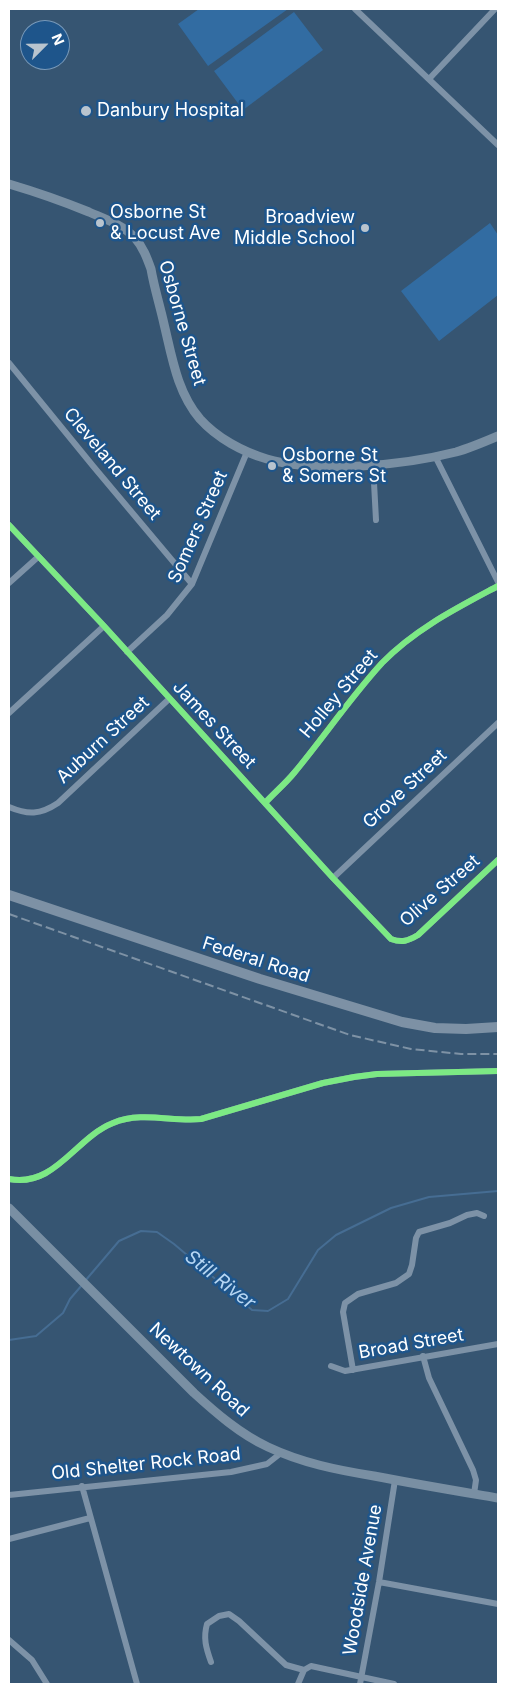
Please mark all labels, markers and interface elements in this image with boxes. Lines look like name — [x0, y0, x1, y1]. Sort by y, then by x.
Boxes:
north arrow — [20, 20, 70, 70]
text: N — [48, 31, 68, 48]
place label: Danbury Hospital — [97, 100, 244, 122]
marker: Danbury Hospital — [79, 104, 93, 118]
place label: Osborne St & Locust Ave — [110, 202, 220, 244]
place label: Broadview Middle School — [234, 207, 355, 250]
marker: Osborne St & Locust Ave — [94, 217, 106, 229]
marker: Broadview Middle School — [359, 222, 371, 234]
street label: Osborne Street — [154, 258, 210, 388]
street label: Cleveland Street — [59, 403, 165, 525]
place label: Osborne St & Somers St — [282, 445, 386, 488]
marker: Osborne St & Somers St — [266, 460, 278, 472]
street label: Somers Street — [164, 467, 232, 587]
street label: Holley Street — [296, 645, 382, 743]
street label: James Street — [168, 677, 260, 773]
street label: Auburn Street — [52, 692, 154, 788]
street label: Grove Street — [359, 745, 451, 833]
street label: Olive Street — [396, 851, 484, 931]
street label: Federal Road — [200, 932, 312, 988]
water label: Still River — [180, 1246, 260, 1314]
street label: Newtown Road — [145, 1318, 253, 1422]
street label: Broad Street — [357, 1324, 465, 1364]
street label: Old Shelter Rock Road — [50, 1443, 242, 1485]
street label: Woodside Avenue — [339, 1503, 387, 1657]

